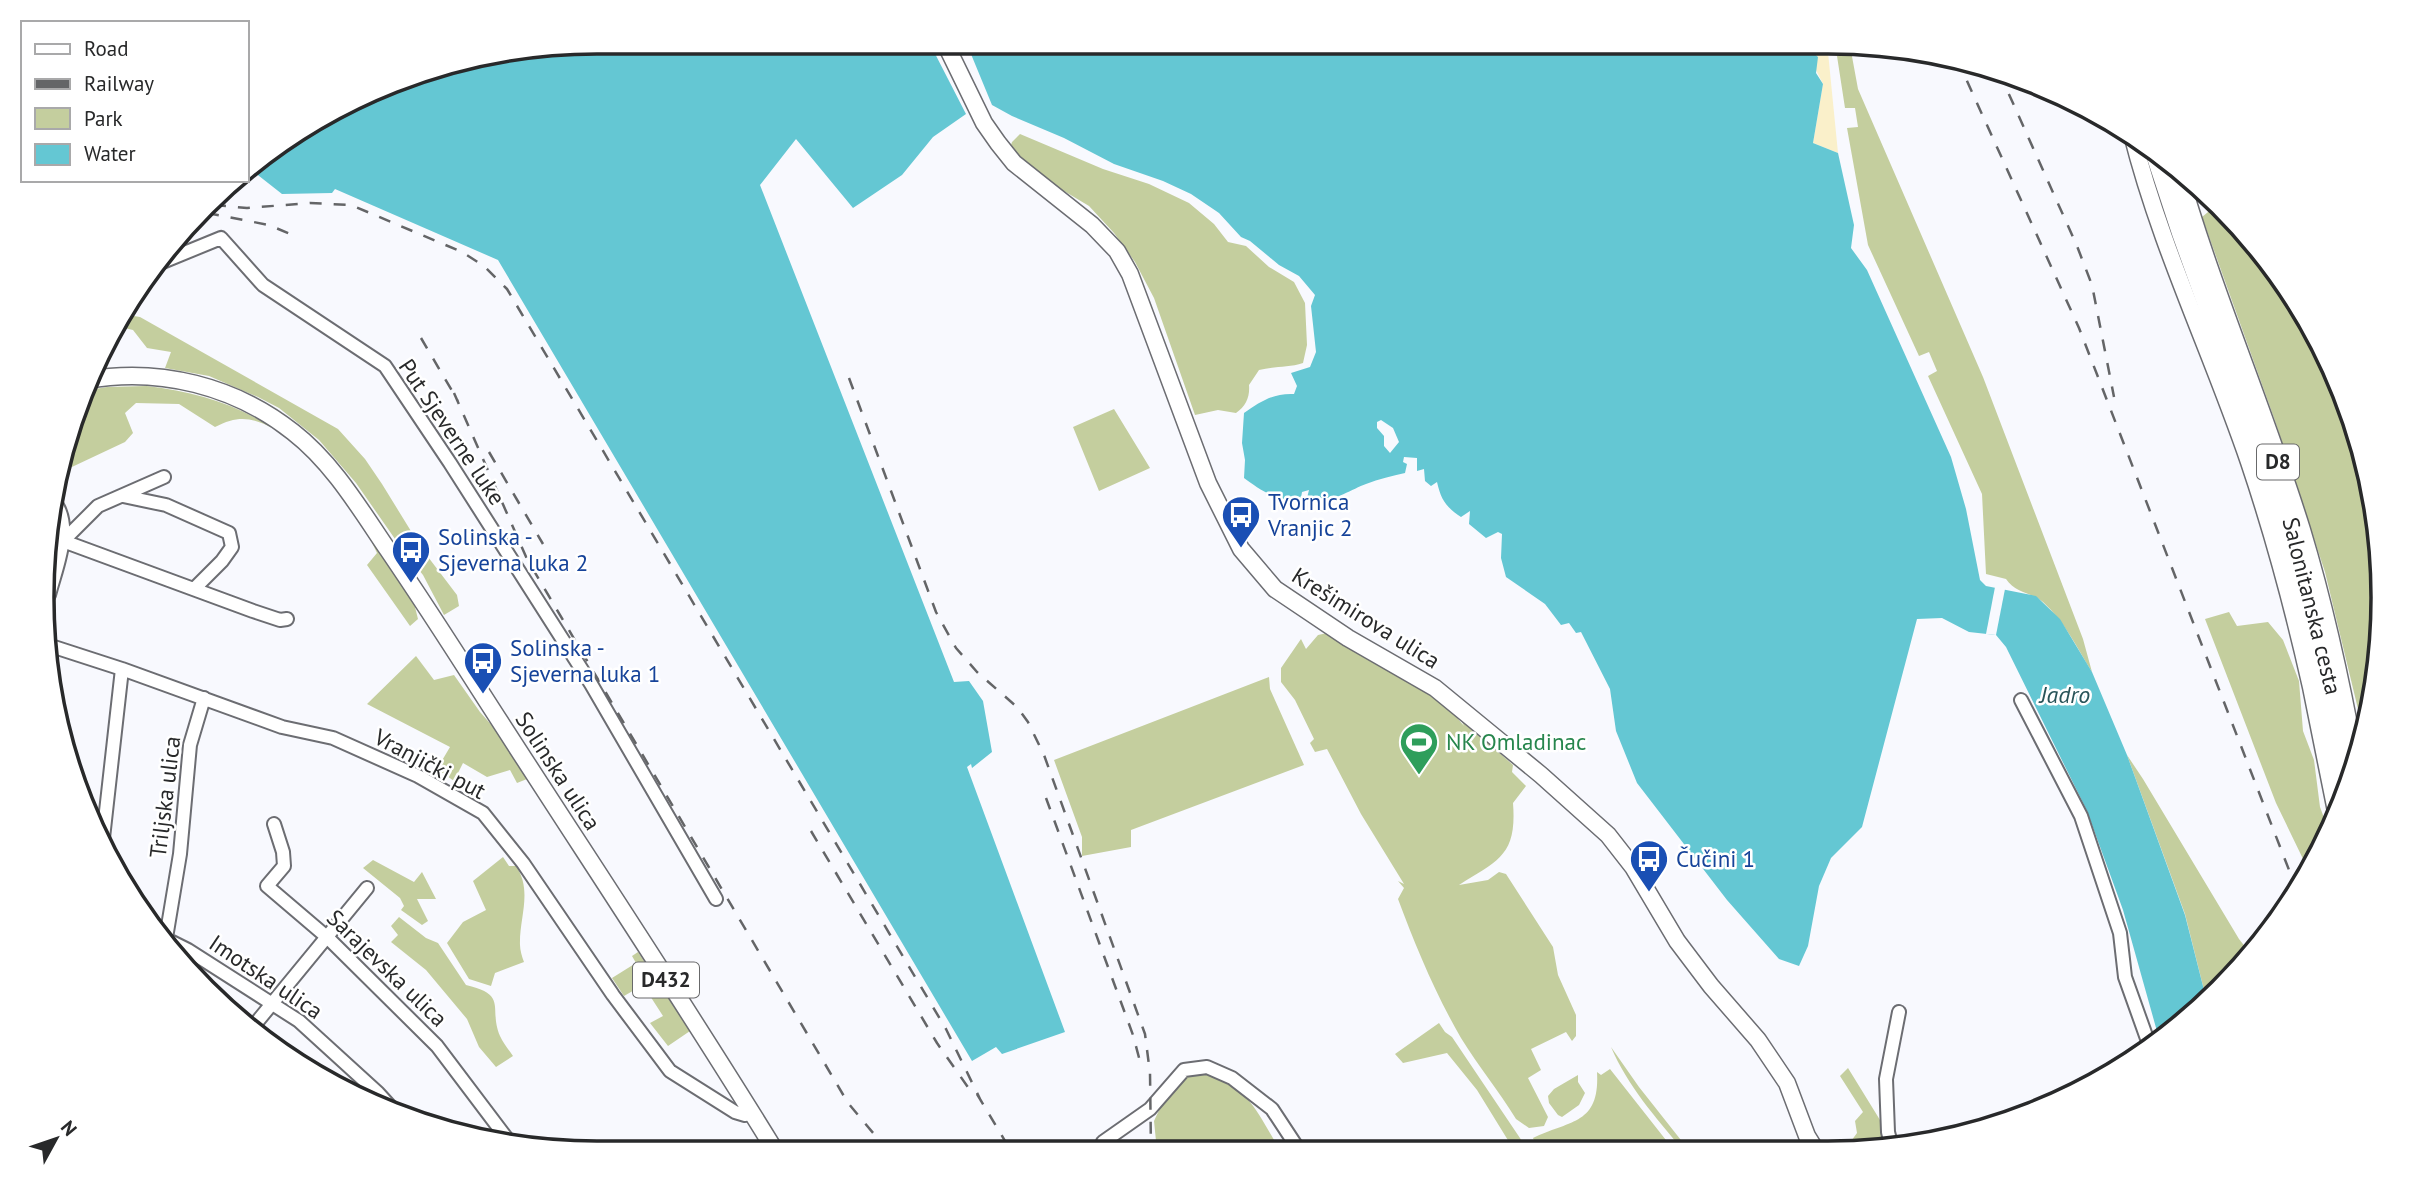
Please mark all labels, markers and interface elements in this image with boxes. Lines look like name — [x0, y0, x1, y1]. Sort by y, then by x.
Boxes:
legend — [21, 21, 248, 182]
text: Road — [84, 35, 128, 62]
text: Railway — [84, 70, 154, 97]
text: Park — [84, 105, 123, 132]
text: Water — [84, 140, 136, 167]
street label: Put Sjeverne luke — [393, 353, 512, 510]
road number: D8 — [2257, 444, 2299, 480]
place label: Tvornica Vranjic 2 — [1267, 487, 1353, 542]
bus stop icon: Tvornica Vranjic 2 — [1220, 494, 1262, 549]
street label: Salonitanska cesta — [2276, 514, 2349, 698]
place label: Solinska - Sjeverna luka 2 — [438, 522, 588, 577]
bus stop icon: Solinska - Sjeverna luka 2 — [390, 529, 432, 584]
street label: Krešimirova ulica — [1287, 560, 1446, 675]
place label: Solinska - Sjeverna luka 1 — [510, 633, 660, 688]
bus stop icon: Solinska - Sjeverna luka 1 — [462, 640, 504, 695]
water label: Jadro — [2038, 679, 2090, 710]
street label: Solinska ulica — [509, 706, 607, 835]
sports icon: NK Omladinac — [1398, 721, 1440, 776]
street label: Vranjički put — [369, 722, 491, 805]
place label: NK Omladinac — [1446, 727, 1586, 756]
street label: Triljska ulica — [143, 734, 186, 859]
bus stop icon: Čučini 1 — [1628, 838, 1670, 893]
place label: Čučini 1 — [1676, 844, 1755, 873]
street label: Sarajevska ulica — [321, 903, 454, 1032]
street label: Imotska ulica — [204, 928, 329, 1025]
road number: D432 — [633, 962, 699, 998]
north arrow — [21, 1104, 91, 1174]
text: N — [56, 1116, 82, 1141]

